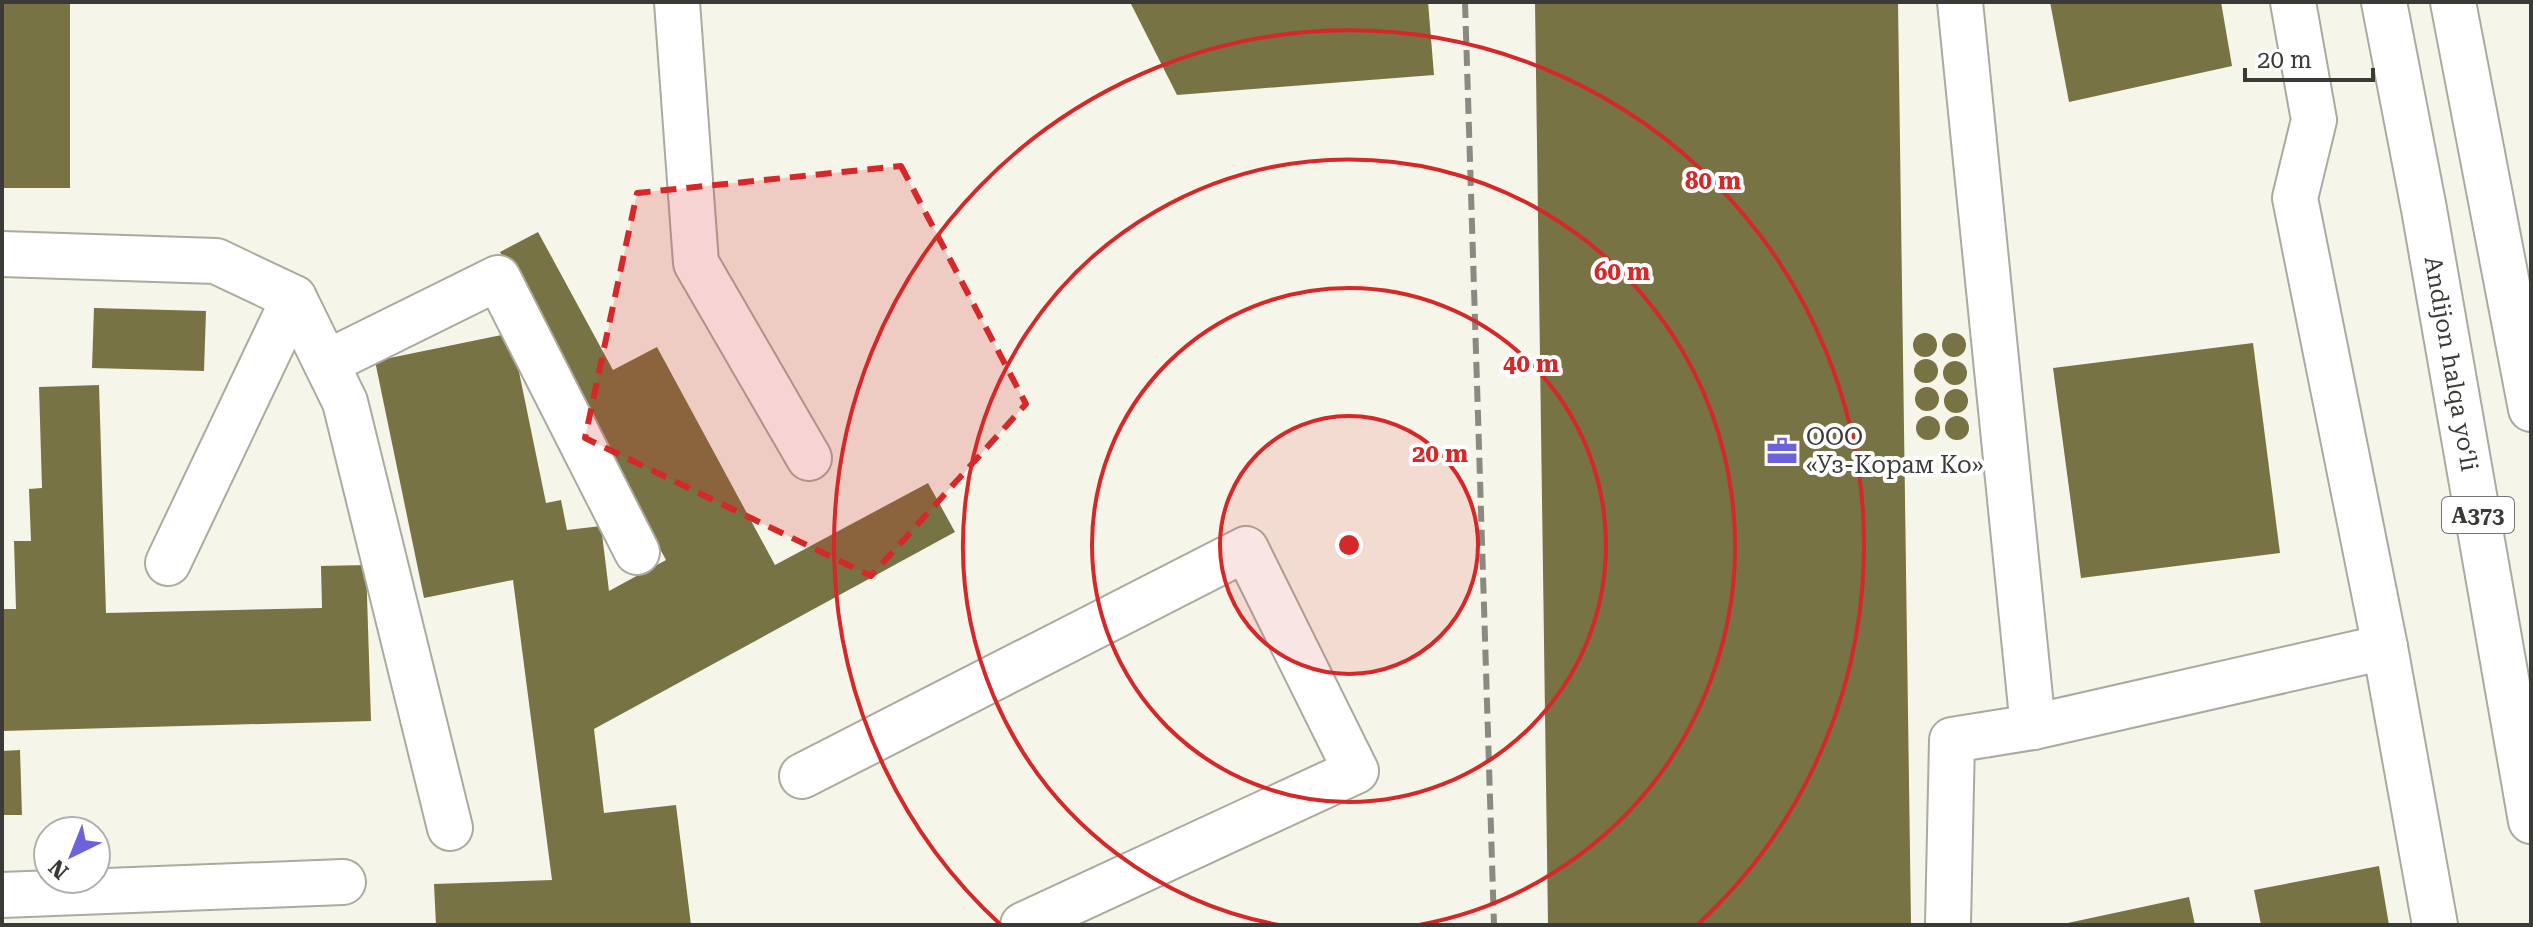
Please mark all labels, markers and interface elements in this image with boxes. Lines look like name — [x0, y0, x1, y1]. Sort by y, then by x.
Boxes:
scale bar — [2245, 32, 2373, 82]
text: 20 m — [2257, 46, 2312, 74]
text: 80 m — [1685, 167, 1741, 195]
street label: Andijon halqa yo‘li — [2419, 254, 2484, 474]
text: 60 m — [1594, 258, 1650, 286]
text: 40 m — [1503, 350, 1559, 378]
place label: ООО «Уз-Корам Ко» — [1806, 423, 1984, 479]
office icon: ООО «Уз-Корам Ко» — [1765, 434, 1799, 468]
text: 20 m — [1412, 440, 1468, 468]
road number: A373 — [2442, 497, 2514, 533]
centre of rings — [1335, 531, 1363, 559]
north arrow — [32, 815, 112, 895]
text: N — [44, 854, 73, 884]

